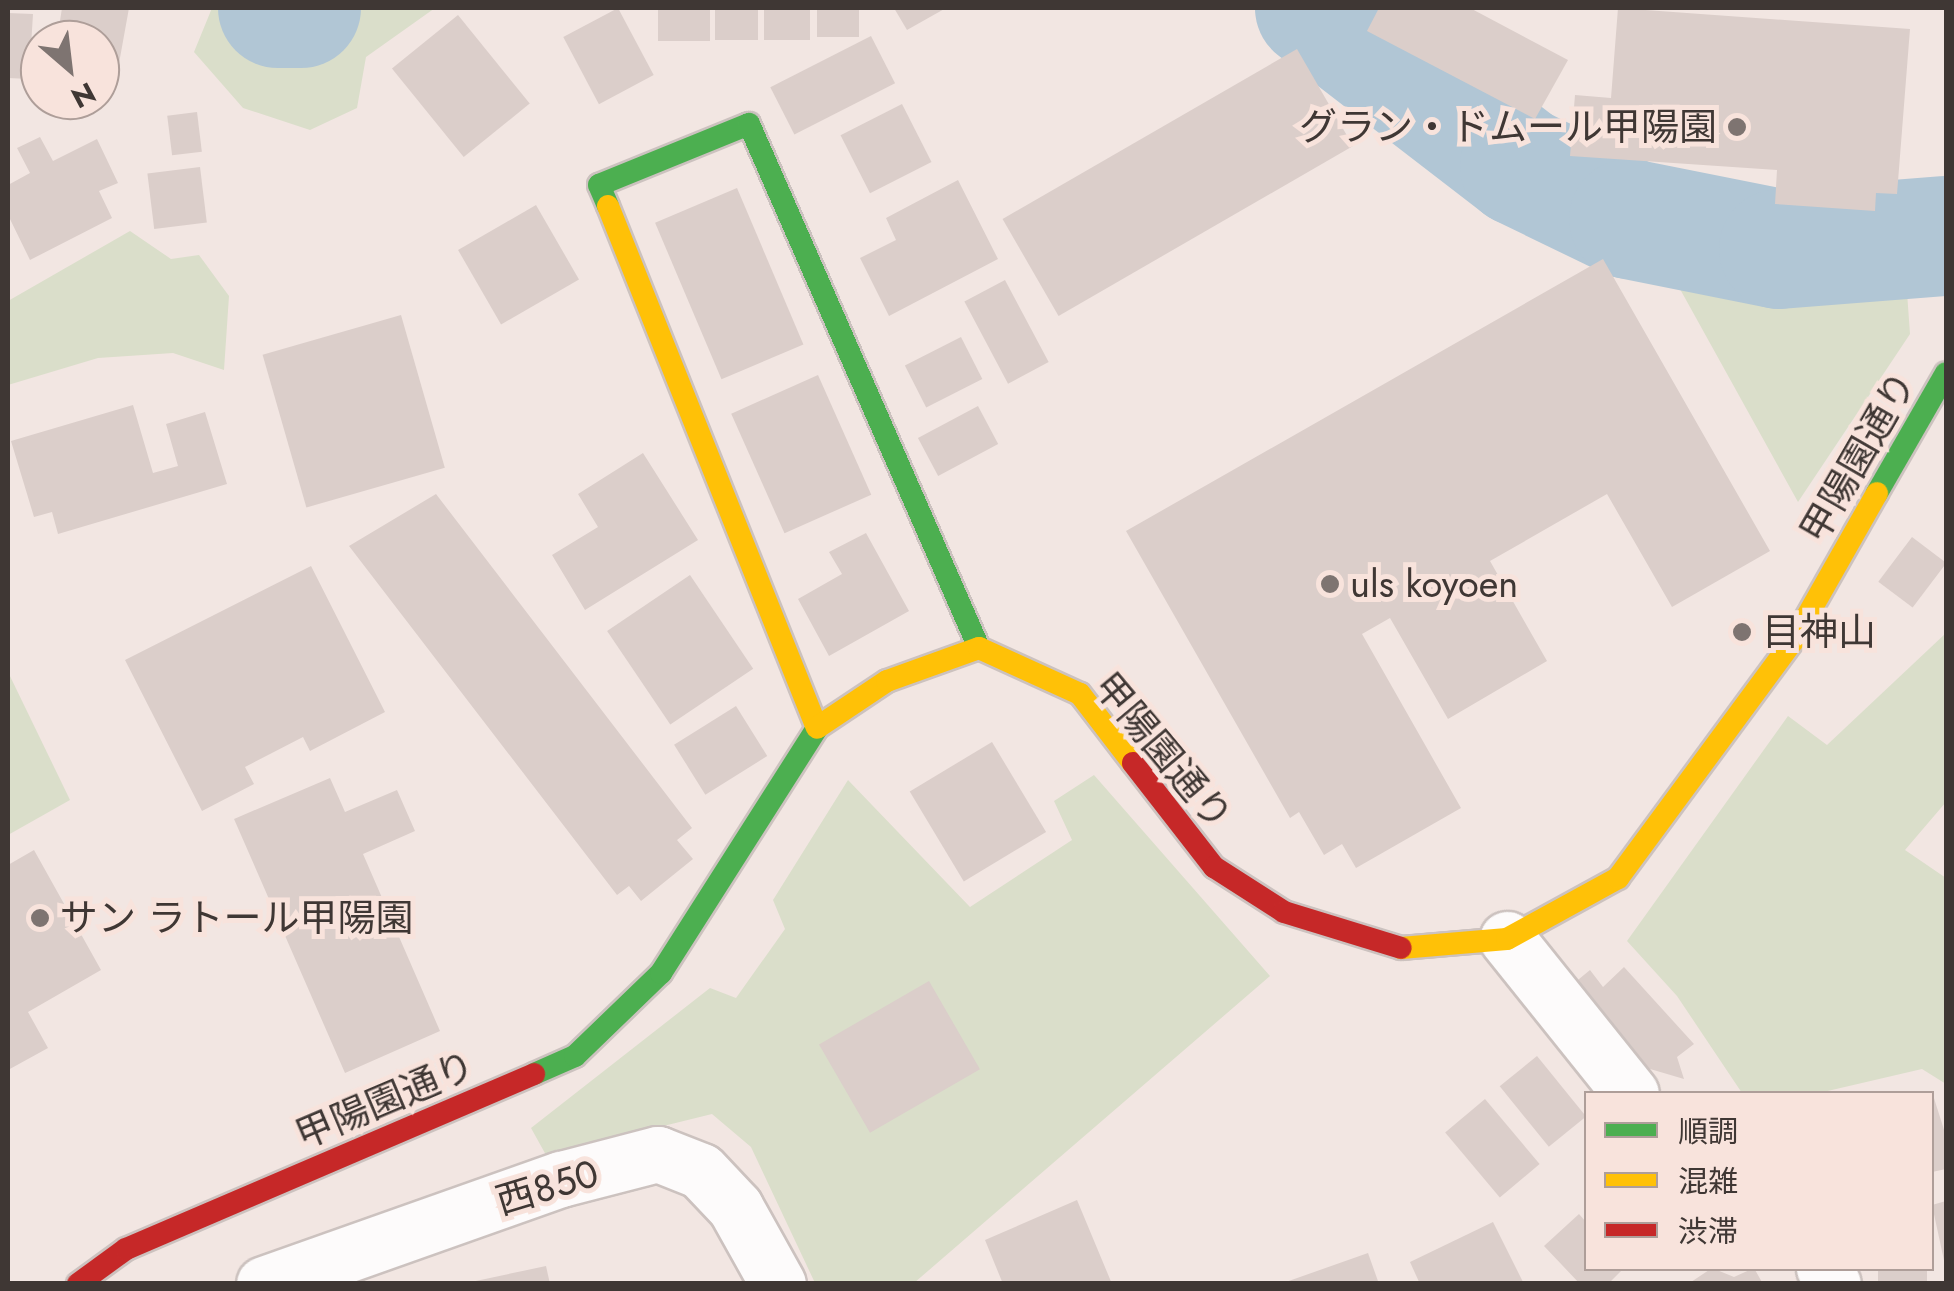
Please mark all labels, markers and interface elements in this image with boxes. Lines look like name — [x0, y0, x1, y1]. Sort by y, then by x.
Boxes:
north arrow — [20, 20, 120, 120]
text: N — [64, 72, 103, 118]
place label: グラン・ドムール甲陽園 — [1299, 104, 1717, 150]
marker: グラン・ドムール甲陽園 — [1726, 116, 1748, 138]
street label: 甲陽園通り — [1791, 363, 1925, 551]
place label: uls koyoen — [1350, 561, 1518, 607]
marker: uls koyoen — [1319, 573, 1341, 595]
place label: 目神山 — [1762, 609, 1876, 655]
marker: 目神山 — [1731, 621, 1753, 643]
street label: 甲陽園通り — [1084, 664, 1242, 838]
place label: サン ラトール甲陽園 — [60, 895, 413, 941]
marker: サン ラトール甲陽園 — [29, 907, 51, 929]
street label: 甲陽園通り — [289, 1042, 481, 1158]
legend — [1584, 1091, 1934, 1271]
text: 順調 — [1678, 1110, 1738, 1153]
street label: 西８５０ — [491, 1150, 603, 1224]
text: 混雑 — [1678, 1160, 1738, 1203]
text: 渋滞 — [1678, 1210, 1738, 1253]

